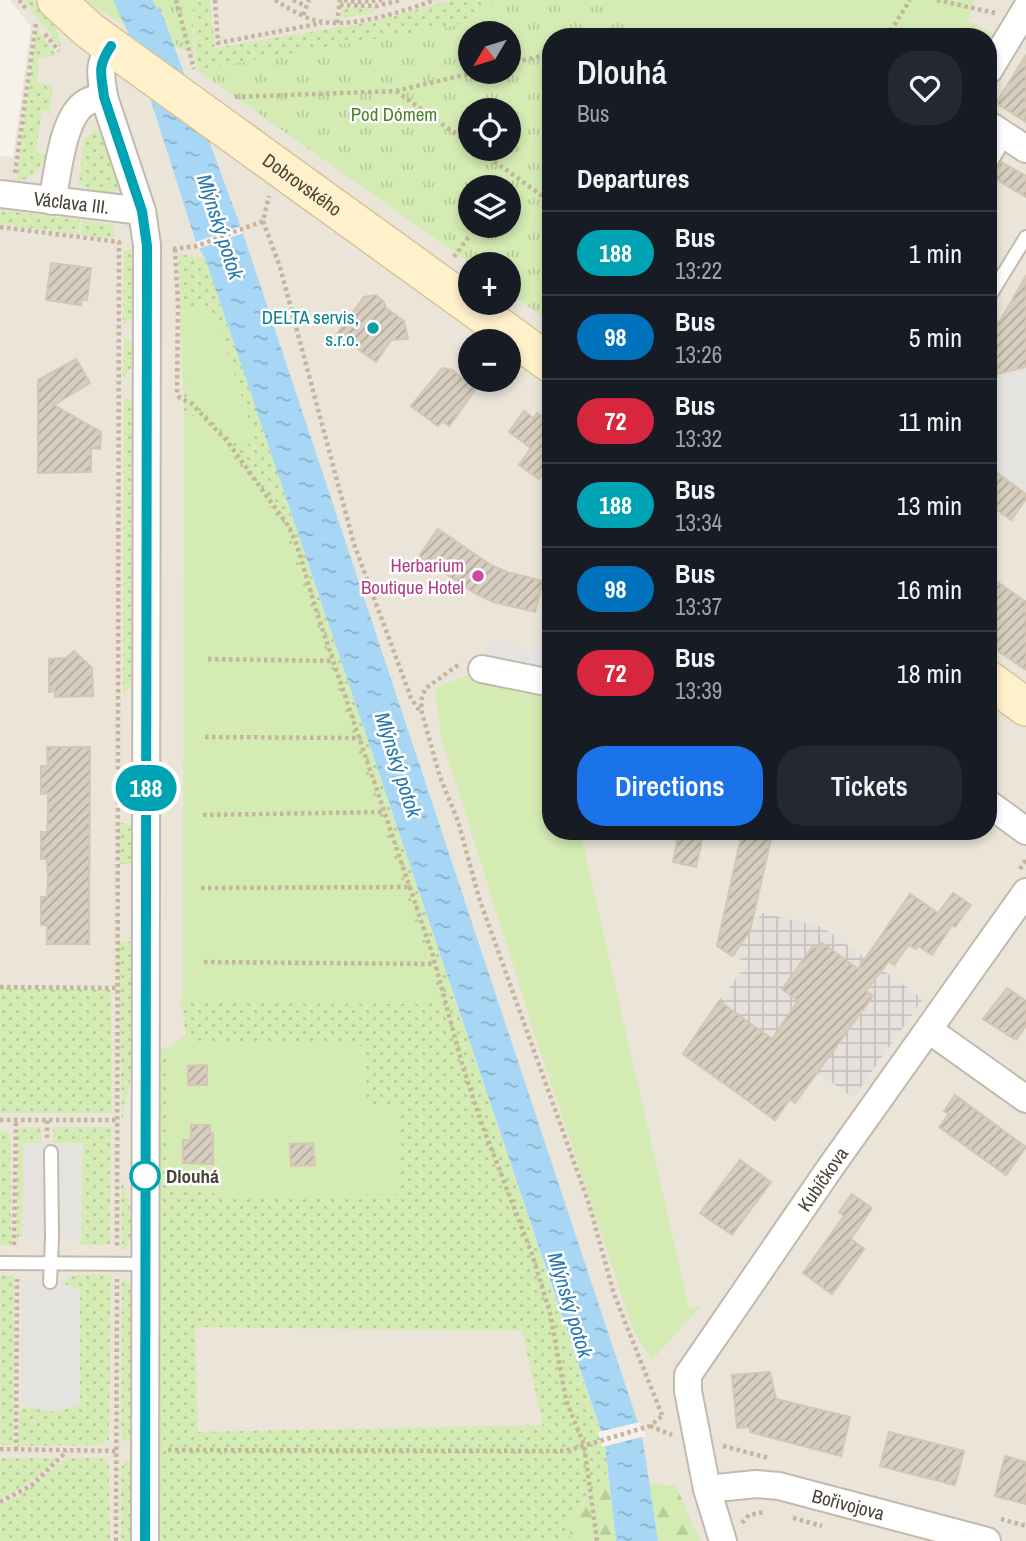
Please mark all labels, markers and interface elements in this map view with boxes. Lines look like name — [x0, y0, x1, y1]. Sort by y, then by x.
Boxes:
north arrow — [458, 21, 522, 84]
map controls — [458, 21, 521, 392]
text: Dlouhá — [577, 50, 667, 94]
button: heart — [888, 51, 962, 125]
button: locate — [458, 98, 521, 161]
text: Bus — [577, 98, 610, 129]
park label: Pod Dómem — [351, 101, 437, 127]
street label: Dobrovského — [258, 147, 347, 222]
text: Departures — [577, 161, 690, 196]
water label: Mlýnský potok — [190, 170, 252, 285]
button: layers — [458, 175, 521, 238]
street label: Václava III. — [32, 185, 111, 220]
text: Bus — [675, 220, 715, 255]
text: 1 min — [909, 236, 962, 271]
text: 188 — [599, 237, 632, 269]
button: + — [458, 252, 521, 315]
text: 13:22 — [675, 255, 722, 286]
place label: DELTA servis, s.r.o. — [262, 304, 359, 352]
text: Bus — [675, 304, 715, 339]
marker: DELTA servis, s.r.o. — [365, 320, 381, 336]
text: 5 min — [909, 320, 962, 355]
text: 98 — [605, 321, 626, 353]
button: − — [458, 329, 521, 392]
text: 13:26 — [675, 339, 722, 370]
text: Bus — [675, 388, 715, 423]
text: 11 min — [898, 404, 962, 439]
text: 72 — [605, 405, 626, 437]
text: 13:32 — [675, 423, 722, 454]
text: Bus — [675, 472, 715, 507]
text: 13 min — [897, 488, 962, 523]
text: 188 — [599, 489, 632, 521]
text: 13:34 — [675, 507, 722, 538]
place label: Herbarium Boutique Hotel — [361, 552, 464, 600]
text: Bus — [675, 556, 715, 591]
marker: Herbarium Boutique Hotel — [470, 568, 486, 584]
text: 16 min — [897, 572, 962, 607]
text: 98 — [605, 573, 626, 605]
text: 13:37 — [675, 591, 722, 622]
text: Bus — [675, 640, 715, 675]
text: 18 min — [897, 656, 962, 691]
text: 72 — [605, 657, 626, 689]
text: 13:39 — [675, 675, 722, 706]
water label: Mlýnský potok — [368, 708, 430, 823]
button: Directions — [577, 746, 763, 826]
button: Tickets — [777, 746, 962, 826]
line badge: 188 — [106, 765, 186, 811]
text: 188 — [130, 772, 162, 804]
street label: Kubíčkova — [791, 1141, 854, 1216]
marker: Dlouhá — [130, 1161, 160, 1191]
place label: Dlouhá — [166, 1163, 219, 1189]
water label: Mlýnský potok — [541, 1248, 601, 1363]
street label: Bořivojova — [809, 1482, 888, 1526]

